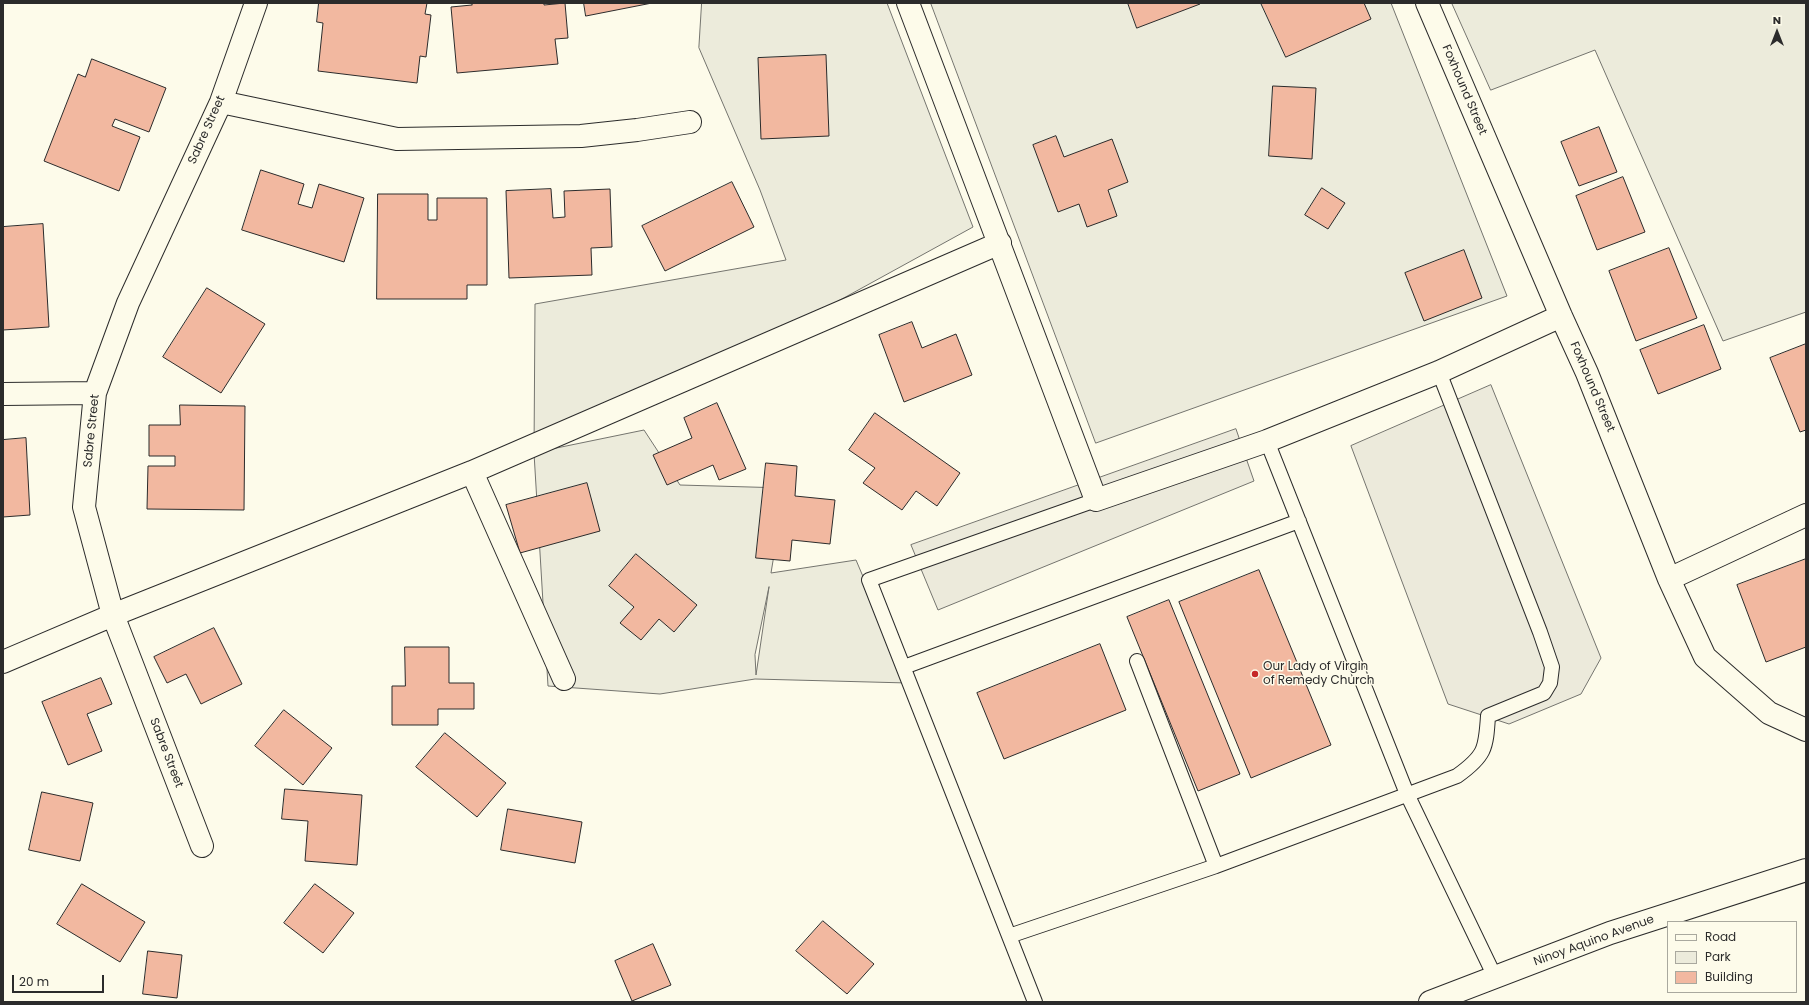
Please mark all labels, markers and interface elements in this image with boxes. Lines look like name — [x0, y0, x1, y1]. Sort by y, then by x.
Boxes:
north arrow — [1757, 12, 1797, 52]
text: N — [1773, 12, 1781, 28]
street label: Foxhound Street — [1438, 43, 1490, 137]
street label: Sabre Street — [185, 93, 229, 167]
street label: Foxhound Street — [1566, 340, 1618, 434]
street label: Sabre Street — [81, 394, 103, 468]
place label: Our Lady of Virgin of Remedy Church — [1263, 660, 1375, 688]
marker: Our Lady of Virgin of Remedy Church — [1250, 669, 1260, 679]
street label: Sabre Street — [146, 716, 186, 790]
street label: Ninoy Aquino Avenue — [1532, 912, 1656, 970]
legend — [1667, 921, 1797, 993]
text: Road — [1705, 928, 1736, 945]
text: Park — [1705, 948, 1731, 965]
scale bar — [14, 967, 106, 993]
text: Building — [1705, 968, 1753, 985]
text: 20 m — [19, 973, 49, 990]

